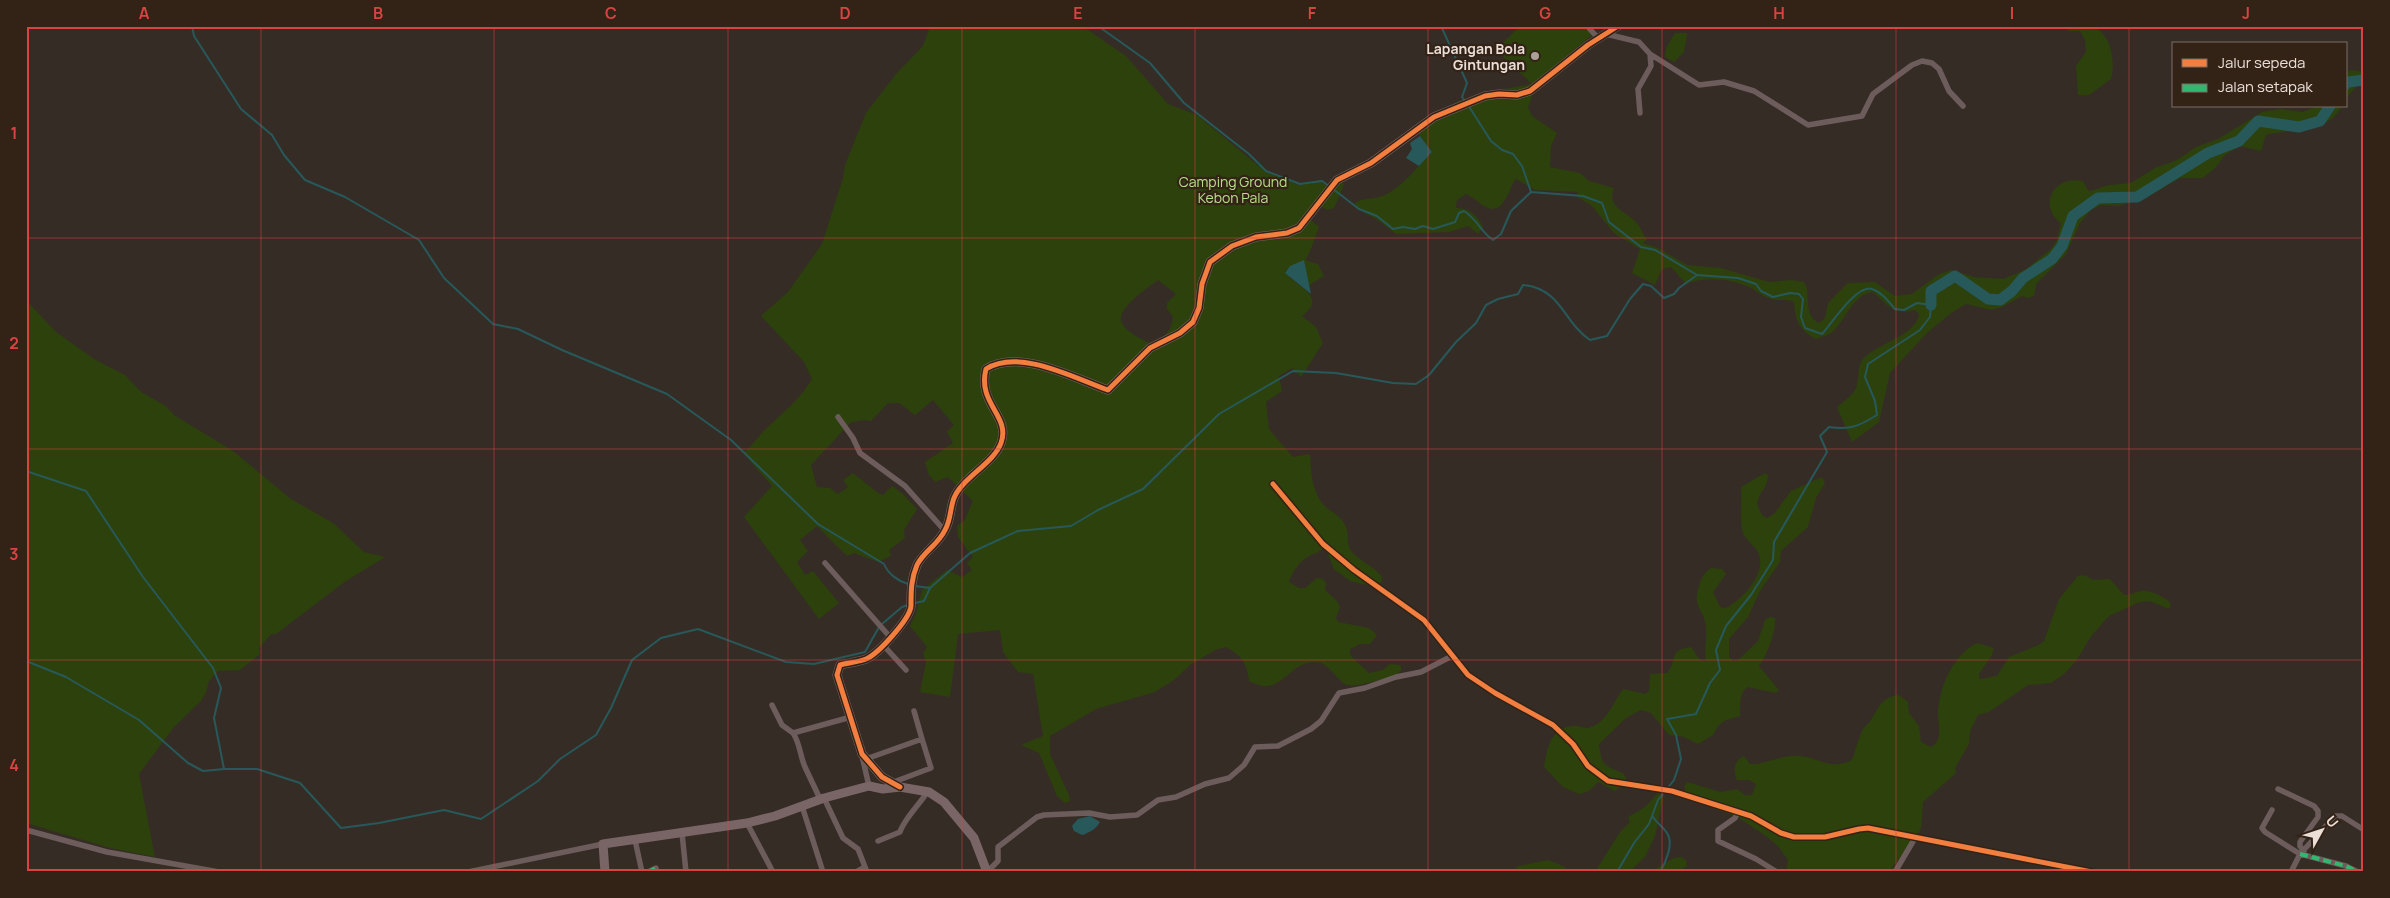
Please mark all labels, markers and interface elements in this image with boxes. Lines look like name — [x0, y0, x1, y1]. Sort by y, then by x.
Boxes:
text: A — [139, 2, 150, 24]
text: B — [373, 2, 383, 24]
text: C — [605, 2, 617, 24]
text: D — [839, 2, 851, 24]
text: E — [1073, 2, 1083, 24]
text: F — [1308, 2, 1317, 24]
text: G — [1539, 2, 1551, 24]
text: H — [1773, 2, 1785, 24]
text: I — [2010, 2, 2014, 24]
text: J — [2242, 2, 2250, 24]
place label: Lapangan Bola Gintungan — [1426, 39, 1525, 74]
legend — [2172, 42, 2348, 108]
marker: Lapangan Bola Gintungan — [1529, 50, 1541, 62]
text: Jalur sepeda — [2218, 52, 2305, 73]
text: Jalan setapak — [2218, 76, 2313, 97]
text: 1 — [10, 122, 18, 144]
park label: Camping Ground Kebon Pala — [1179, 172, 1287, 207]
text: 2 — [9, 332, 19, 354]
text: 3 — [9, 543, 19, 565]
text: 4 — [9, 754, 19, 776]
north arrow — [2298, 806, 2348, 856]
text: U — [2322, 811, 2343, 831]

